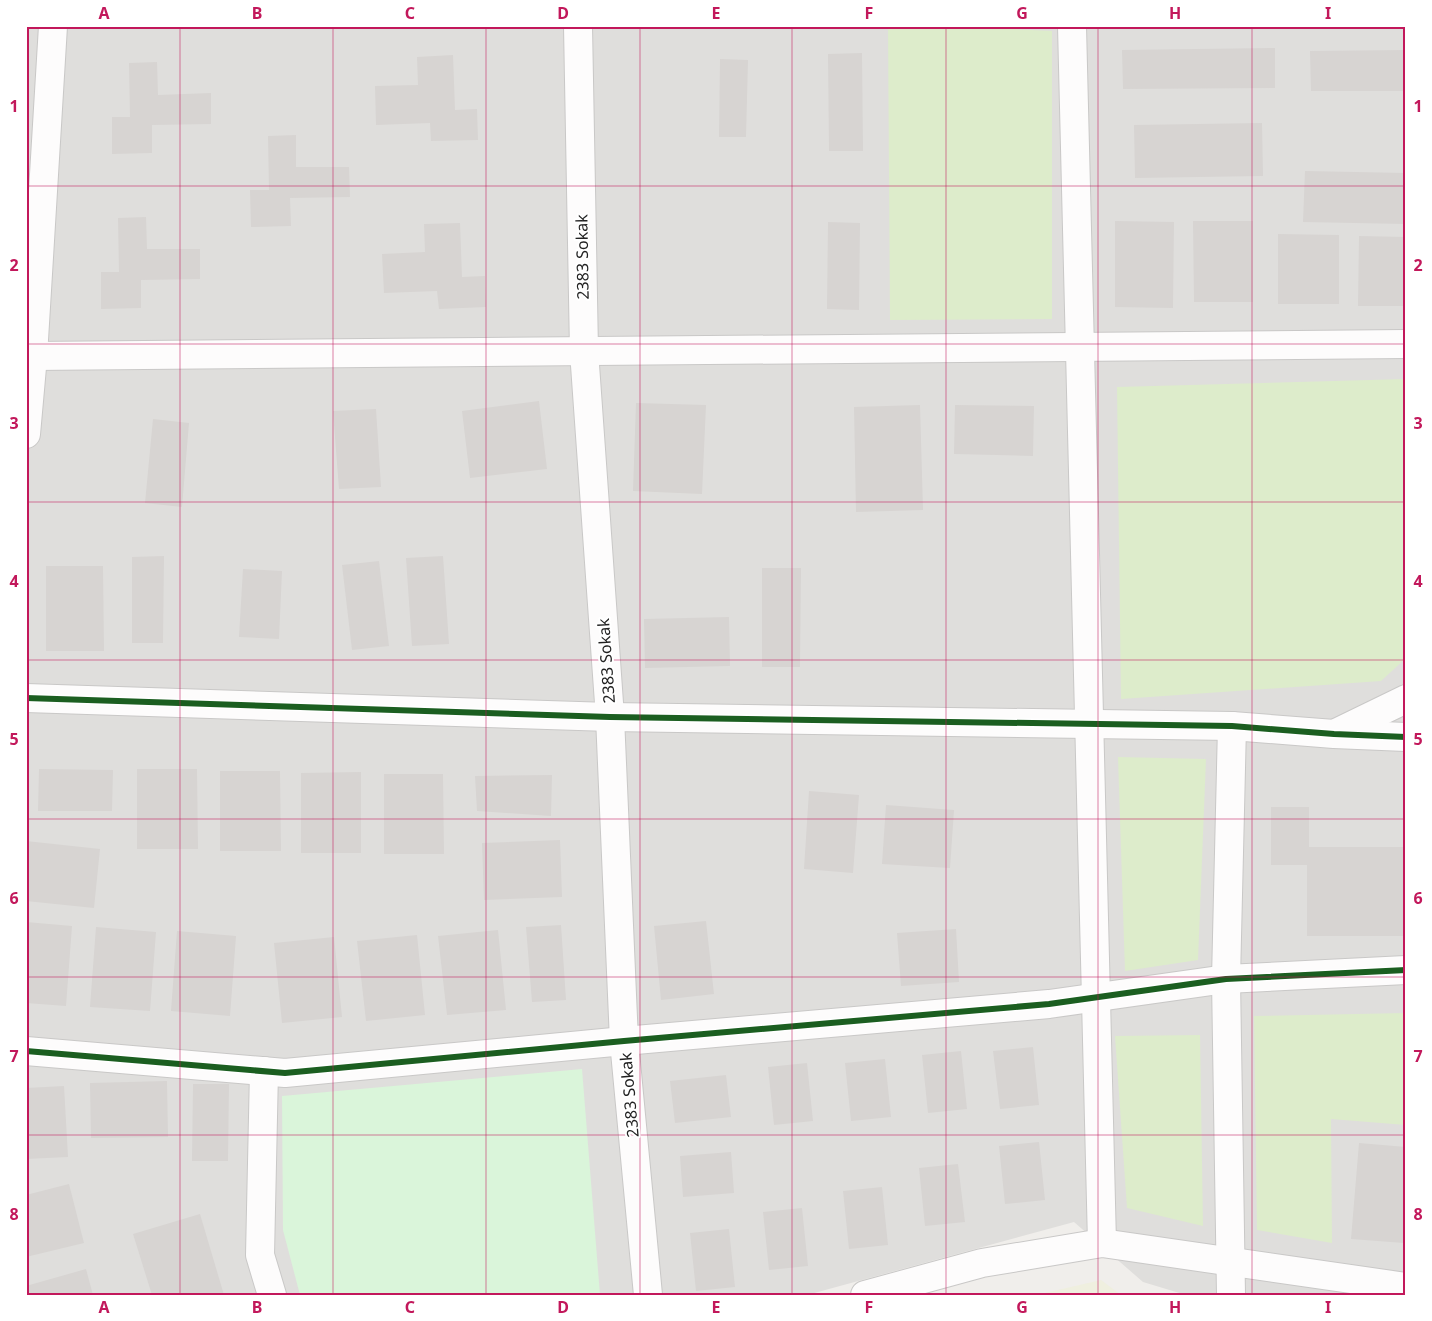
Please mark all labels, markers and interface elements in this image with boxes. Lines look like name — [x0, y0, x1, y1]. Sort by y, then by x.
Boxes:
text: A — [98, 2, 110, 24]
text: B — [252, 2, 262, 24]
text: C — [405, 2, 415, 24]
text: D — [557, 2, 569, 24]
text: E — [712, 2, 721, 24]
text: F — [865, 2, 873, 24]
text: G — [1016, 2, 1028, 24]
text: H — [1169, 2, 1181, 24]
text: I — [1325, 2, 1331, 24]
text: 1 — [9, 95, 19, 117]
text: 1 — [1413, 95, 1423, 117]
street label: 2383 Sokak — [570, 214, 594, 300]
text: 2 — [9, 254, 19, 276]
text: 2 — [1413, 254, 1423, 276]
text: 3 — [9, 412, 19, 434]
text: 3 — [1413, 412, 1423, 434]
text: 4 — [9, 570, 19, 592]
text: 4 — [1413, 570, 1423, 592]
street label: 2383 Sokak — [592, 617, 620, 704]
text: 5 — [9, 728, 19, 750]
text: 5 — [1413, 728, 1423, 750]
text: 6 — [9, 887, 19, 909]
text: 6 — [1413, 887, 1423, 909]
text: 7 — [9, 1045, 19, 1067]
text: 7 — [1413, 1045, 1423, 1067]
street label: 2383 Sokak — [614, 1051, 644, 1138]
text: 8 — [9, 1203, 19, 1225]
text: 8 — [1413, 1203, 1423, 1225]
text: A — [98, 1296, 110, 1318]
text: B — [252, 1296, 262, 1318]
text: C — [405, 1296, 415, 1318]
text: D — [557, 1296, 569, 1318]
text: E — [712, 1296, 721, 1318]
text: F — [865, 1296, 873, 1318]
text: G — [1016, 1296, 1028, 1318]
text: H — [1169, 1296, 1181, 1318]
text: I — [1325, 1296, 1331, 1318]

